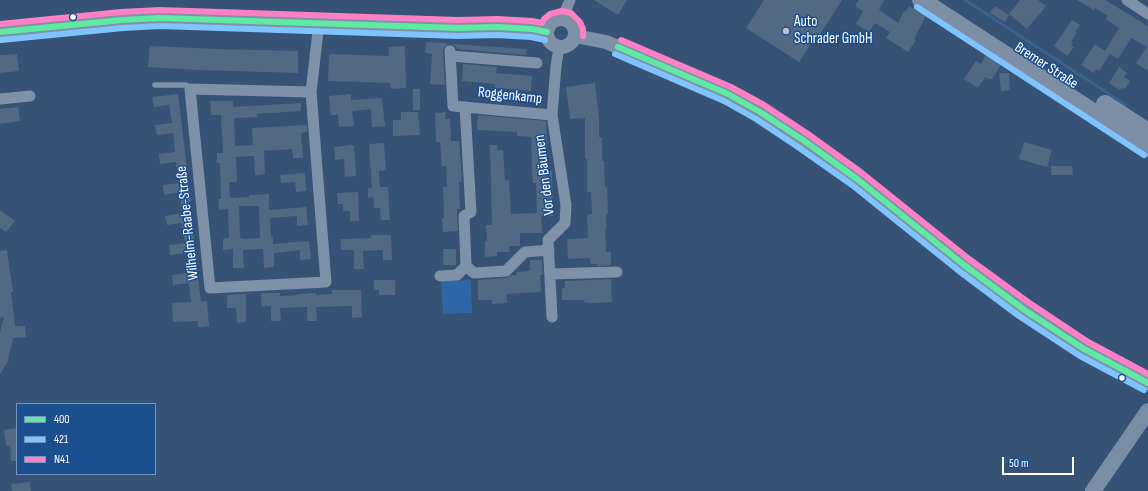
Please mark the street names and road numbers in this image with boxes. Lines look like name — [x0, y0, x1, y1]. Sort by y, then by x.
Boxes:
street label: Bremer Straße — [1011, 39, 1081, 93]
street label: Roggenkamp — [477, 84, 543, 108]
street label: Vor den Bäumen — [531, 134, 559, 216]
street label: Wilhelm-Raabe-Straße — [173, 165, 203, 281]

